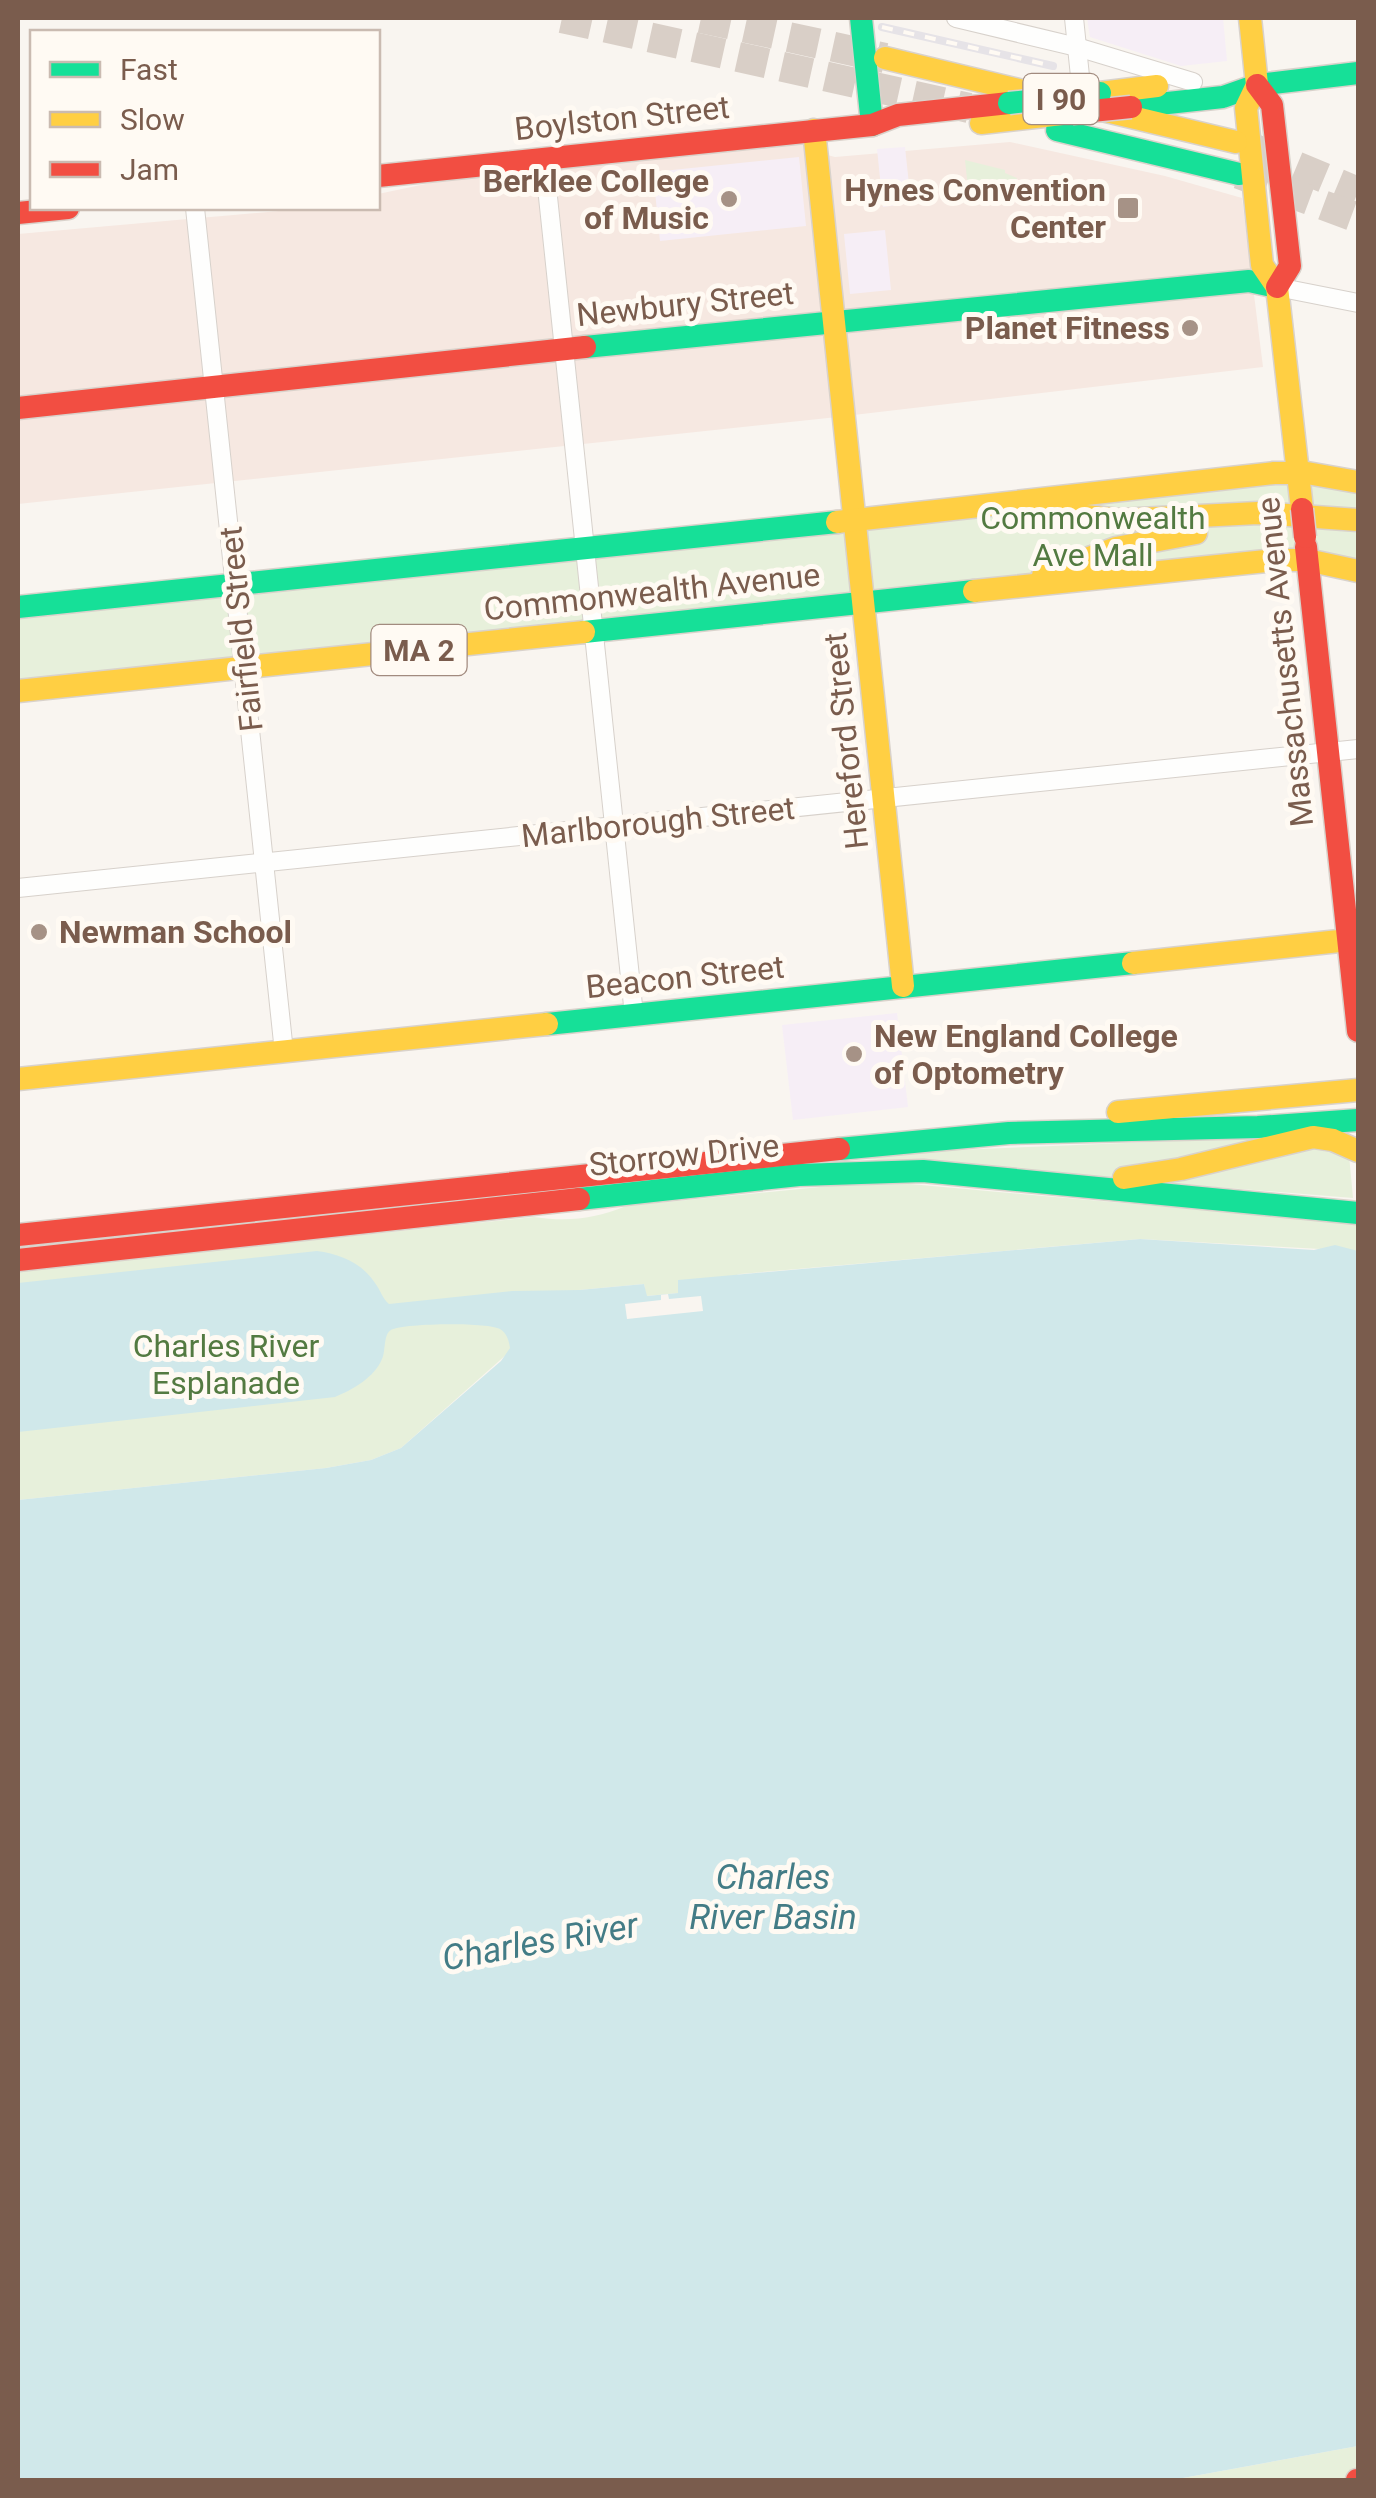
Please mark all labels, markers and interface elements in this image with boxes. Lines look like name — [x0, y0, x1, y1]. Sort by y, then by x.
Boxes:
legend — [30, 30, 380, 210]
text: Fast — [120, 52, 178, 87]
road number: I 90 — [1024, 74, 1098, 124]
street label: Boylston Street — [513, 88, 731, 148]
text: Slow — [120, 102, 185, 137]
text: Jam — [120, 152, 179, 187]
place label: Berklee College of Music — [483, 162, 709, 237]
place label: Hynes Convention Center — [844, 171, 1106, 246]
marker: Berklee College of Music — [718, 188, 740, 210]
marker: Hynes Convention Center — [1115, 195, 1141, 221]
street label: Newbury Street — [575, 274, 795, 334]
place label: Planet Fitness — [965, 309, 1170, 347]
marker: Planet Fitness — [1179, 317, 1201, 339]
street label: Massachusetts Avenue — [1249, 495, 1321, 829]
park label: Commonwealth Ave Mall — [980, 499, 1206, 574]
street label: Fairfield Street — [211, 525, 271, 733]
street label: Commonwealth Avenue — [482, 555, 822, 629]
road number: MA 2 — [372, 625, 466, 675]
street label: Hereford Street — [816, 631, 876, 851]
street label: Marlborough Street — [519, 789, 797, 855]
place label: Newman School — [59, 913, 292, 951]
marker: Newman School — [28, 921, 50, 943]
street label: Beacon Street — [584, 948, 786, 1006]
place label: New England College of Optometry — [874, 1017, 1178, 1092]
marker: New England College of Optometry — [843, 1043, 865, 1065]
street label: Storrow Drive — [587, 1126, 781, 1184]
park label: Charles River Esplanade — [133, 1327, 319, 1402]
water label: Charles River Basin — [689, 1857, 857, 1938]
water label: Charles River — [439, 1904, 643, 1979]

